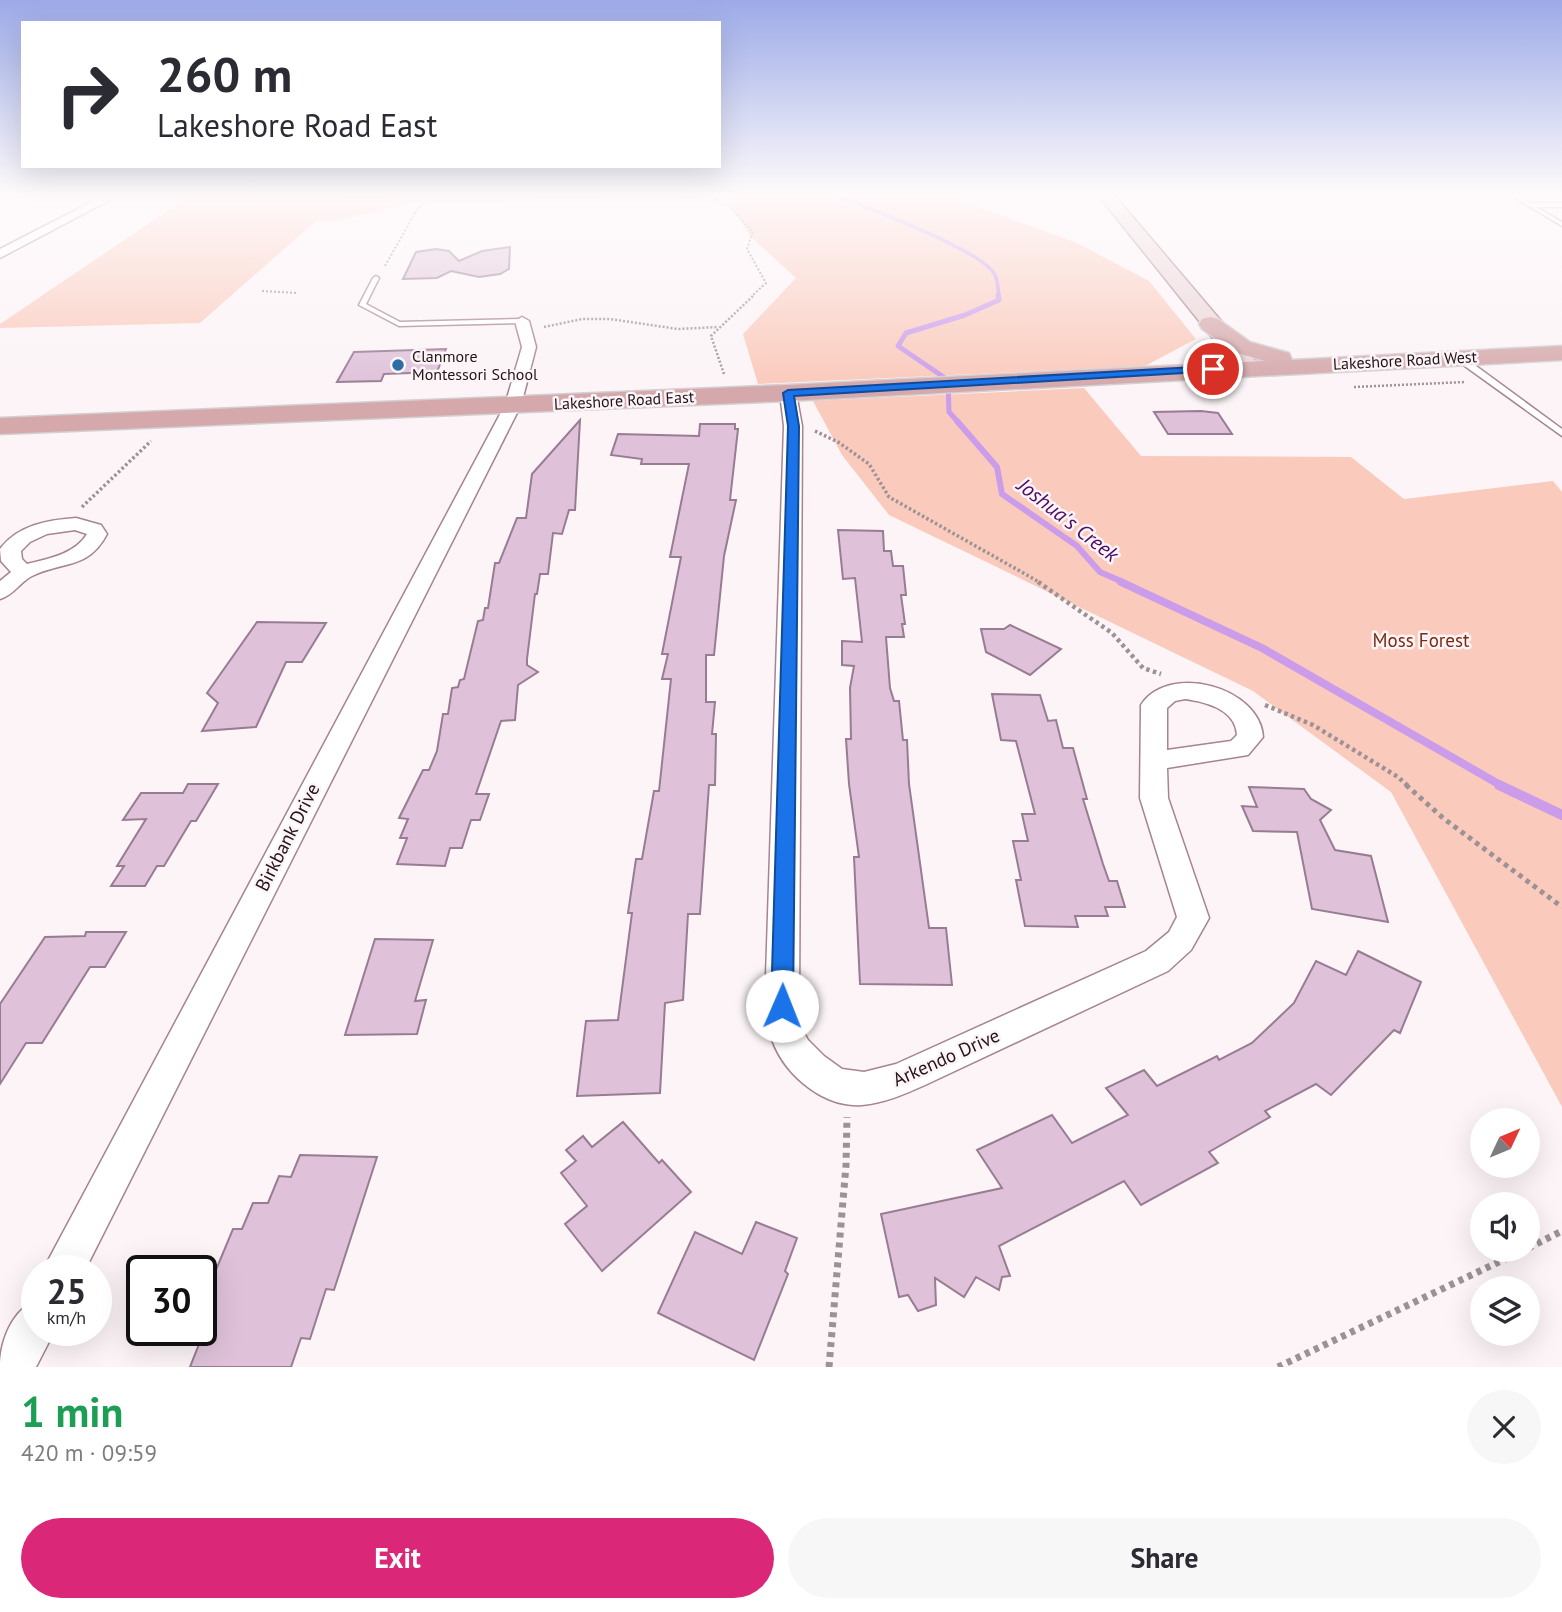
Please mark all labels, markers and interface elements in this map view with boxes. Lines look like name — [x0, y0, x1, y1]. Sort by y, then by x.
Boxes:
text: 260 m — [157, 42, 292, 106]
icon: right — [42, 49, 133, 140]
text: Lakeshore Road East — [157, 104, 437, 146]
pin — [1183, 339, 1243, 399]
place label: Clanmore Montessori School — [412, 346, 538, 384]
street label: Lakeshore Road West — [1333, 346, 1478, 374]
icon: arrive — [1194, 350, 1232, 388]
marker: Clanmore Montessori School — [390, 357, 406, 373]
street label: Lakeshore Road East — [553, 386, 695, 414]
water label: Joshua's Creek — [1011, 470, 1126, 569]
park label: Moss Forest — [1373, 628, 1470, 652]
street label: Birkbank Drive — [250, 779, 324, 895]
position arrow — [745, 969, 819, 1043]
street label: Arkendo Drive — [889, 1023, 1003, 1091]
north arrow — [1470, 1108, 1540, 1178]
map controls — [1470, 1108, 1540, 1346]
button: sound — [1470, 1192, 1540, 1262]
speed limit sign: 30 — [126, 1255, 217, 1346]
text: 25 — [47, 1268, 86, 1314]
button: layers — [1470, 1276, 1540, 1346]
text: km/h — [47, 1306, 86, 1329]
text: 1 min — [21, 1384, 123, 1439]
button: close — [1467, 1390, 1541, 1464]
text: 420 m · 09:59 — [21, 1438, 157, 1467]
button: Exit — [21, 1518, 774, 1598]
button: Share — [788, 1518, 1541, 1598]

